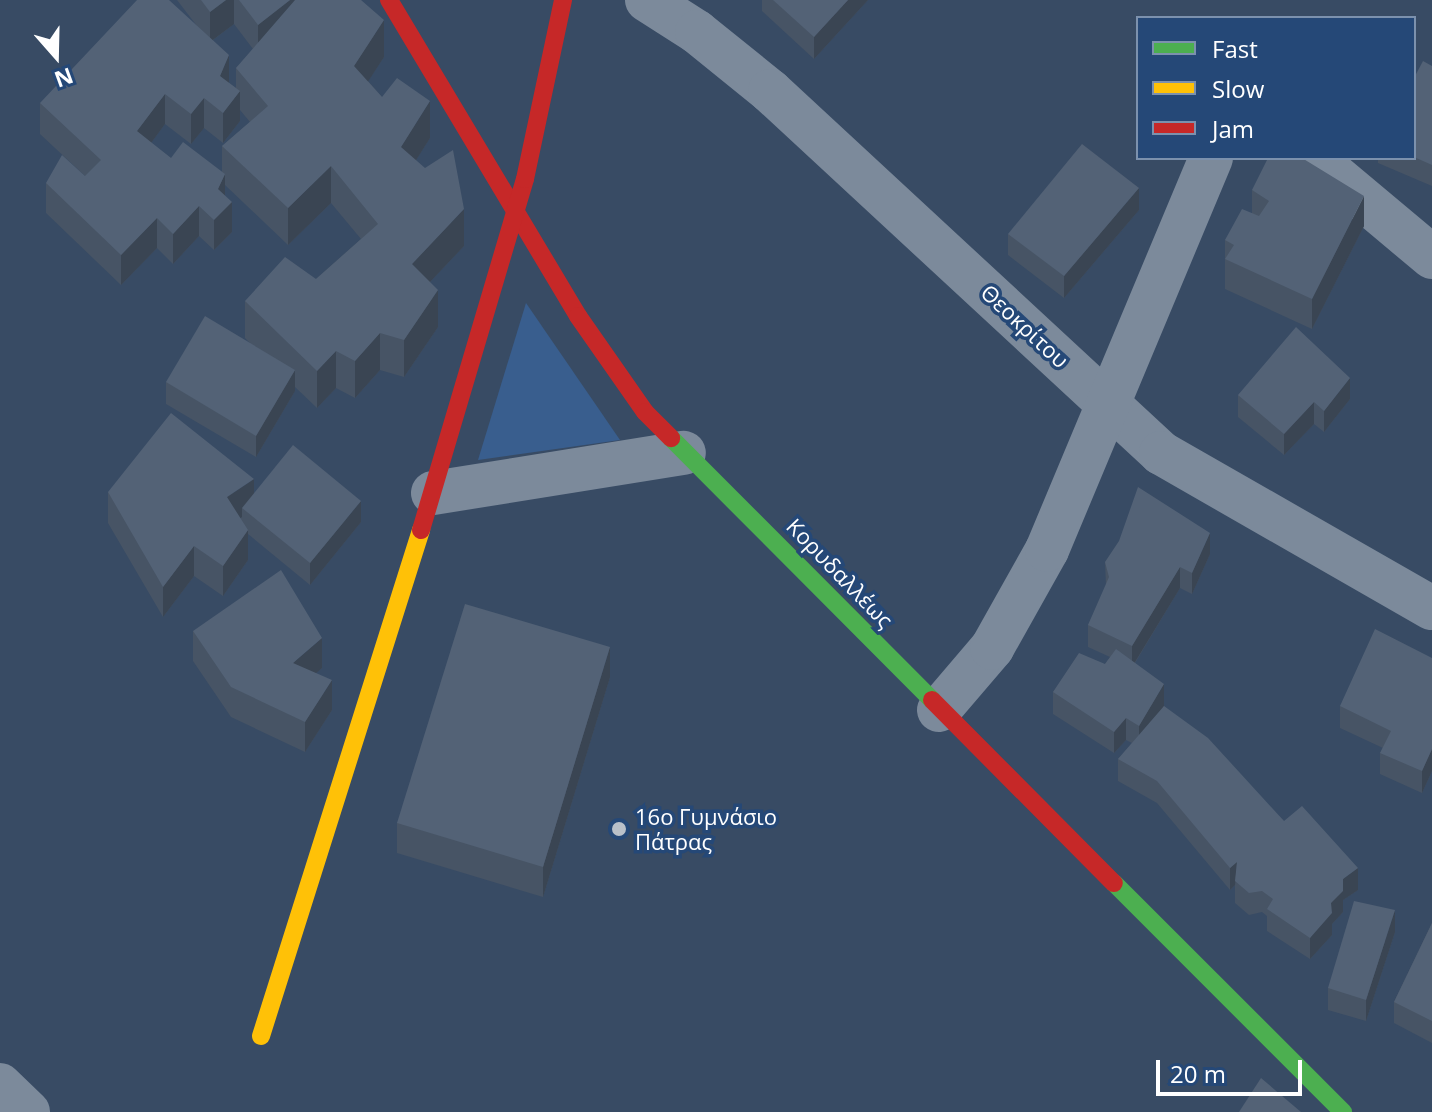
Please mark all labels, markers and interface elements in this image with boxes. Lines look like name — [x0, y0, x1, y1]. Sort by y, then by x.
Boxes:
north arrow — [16, 16, 96, 96]
legend — [1136, 16, 1416, 160]
text: Fast — [1212, 32, 1258, 65]
text: N — [51, 61, 78, 96]
text: Slow — [1212, 72, 1264, 105]
text: Jam — [1212, 112, 1254, 145]
street label: Θεοκρίτου — [976, 279, 1074, 373]
street label: Κορυδαλλέως — [781, 513, 899, 633]
place label: 16ο Γυμνάσιο Πάτρας — [635, 803, 777, 854]
marker: 16ο Γυμνάσιο Πάτρας — [610, 820, 628, 838]
scale bar — [1160, 1044, 1306, 1094]
text: 20 m — [1170, 1057, 1226, 1090]

